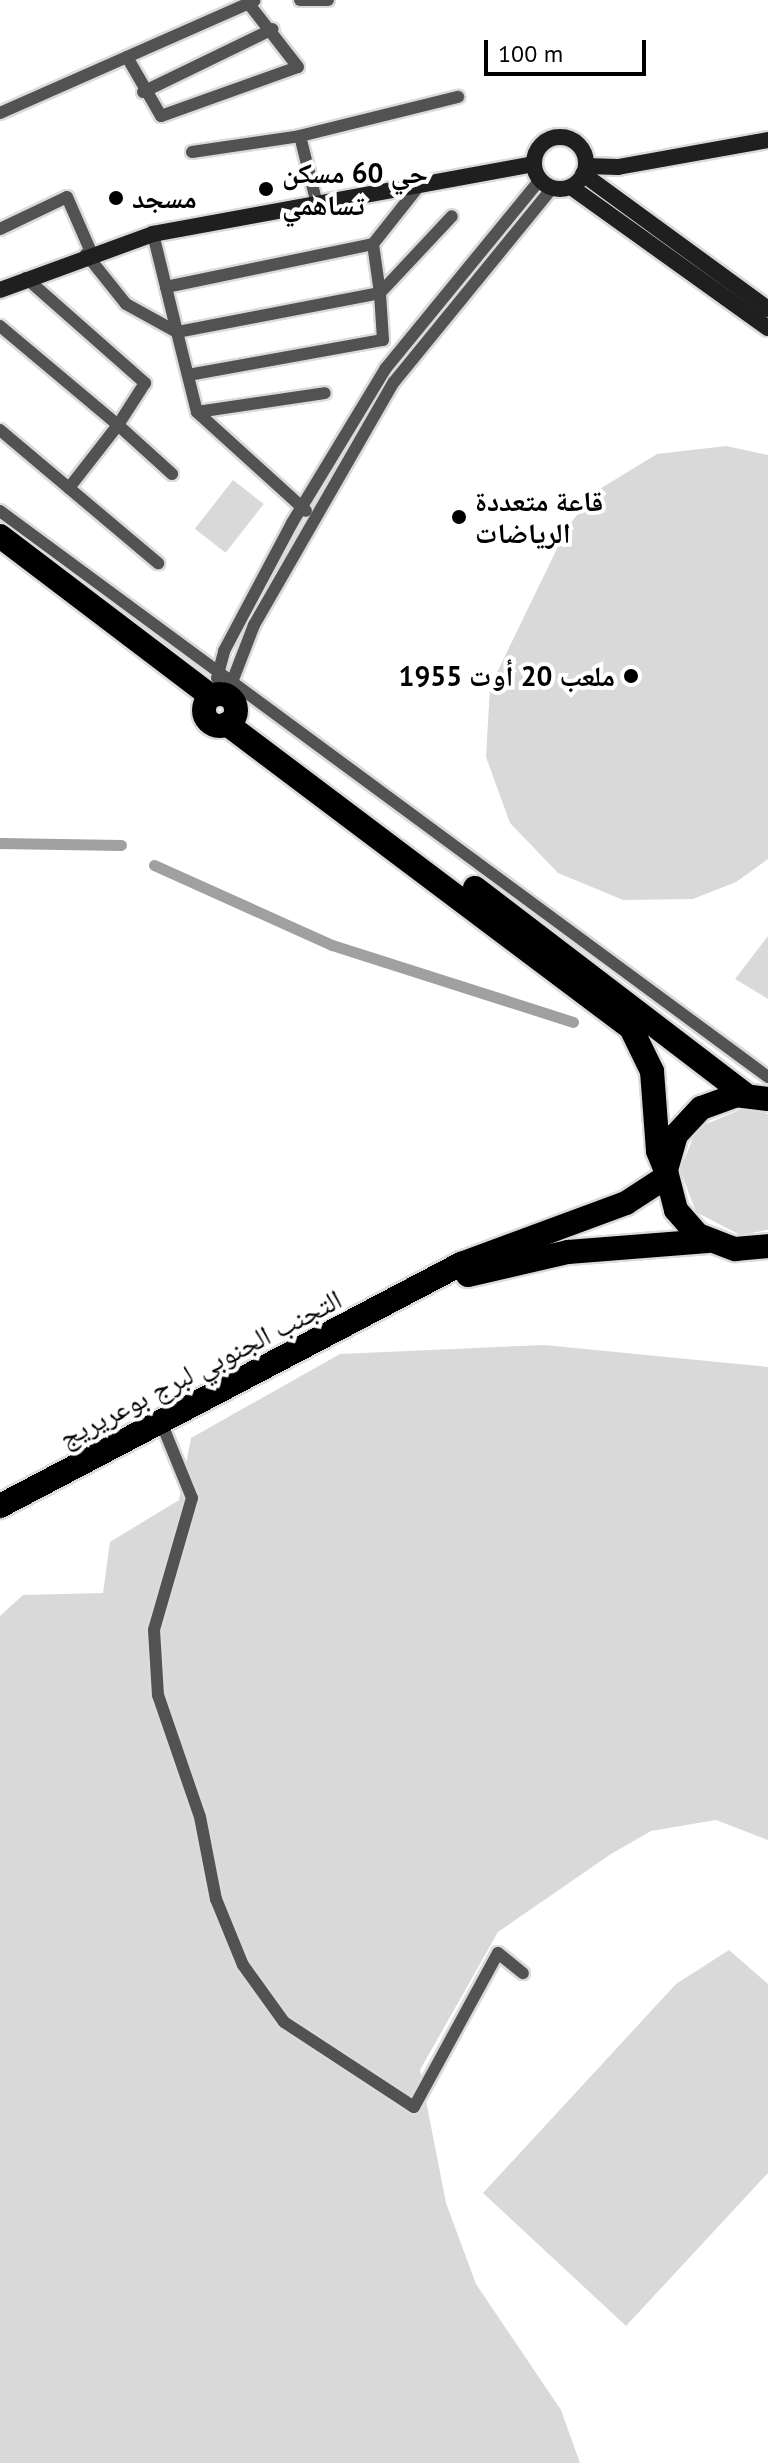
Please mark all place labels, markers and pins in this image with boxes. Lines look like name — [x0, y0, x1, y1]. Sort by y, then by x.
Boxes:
place label: حي 60 مسكن تساهمي — [282, 156, 428, 222]
marker: حي 60 مسكن تساهمي — [257, 180, 275, 198]
place label: مسجد — [132, 181, 197, 215]
marker: مسجد — [107, 189, 125, 207]
place label: قاعة متعددة الرياضات — [475, 484, 603, 550]
marker: قاعة متعددة الرياضات — [450, 508, 468, 526]
place label: ملعب 20 أوت 1955 — [399, 659, 615, 693]
marker: ملعب 20 أوت 1955 — [622, 667, 640, 685]

